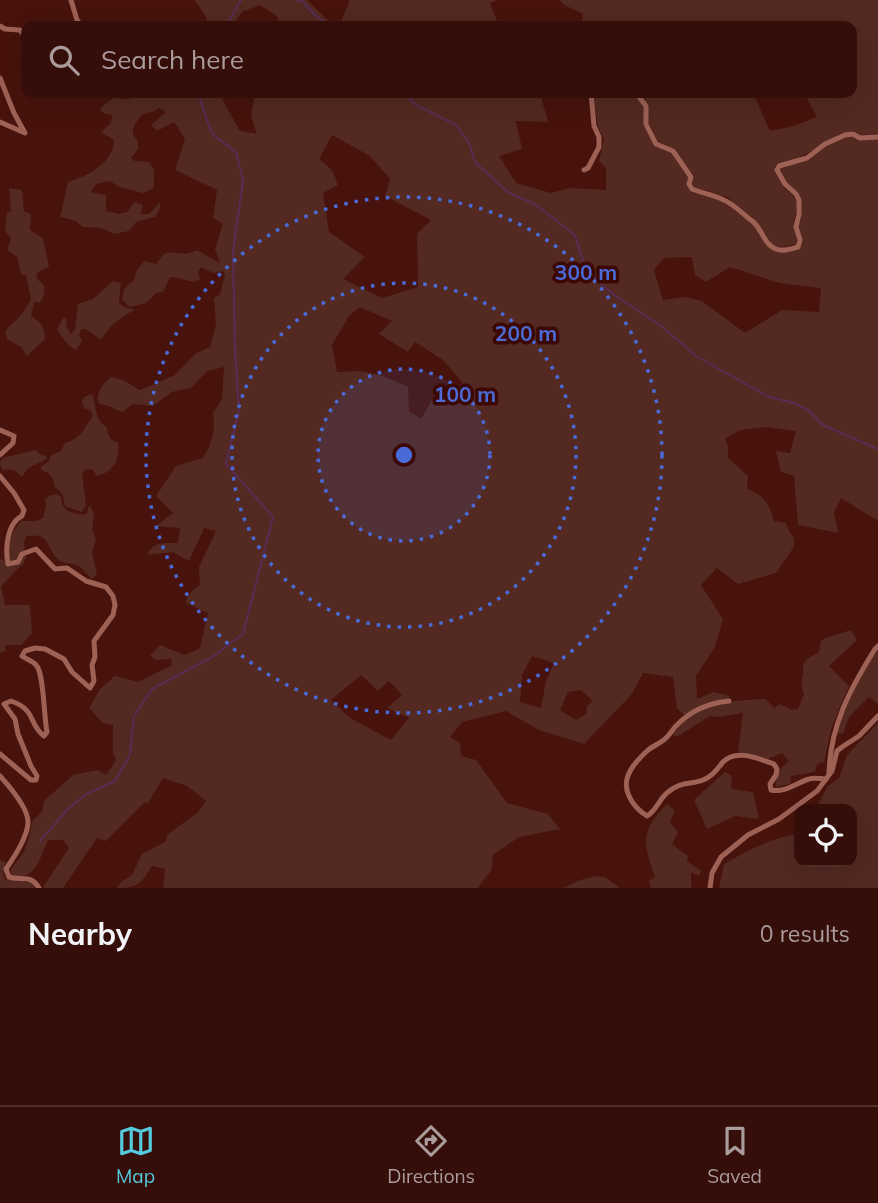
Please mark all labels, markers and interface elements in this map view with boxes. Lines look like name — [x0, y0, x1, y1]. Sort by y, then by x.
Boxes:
search box — [21, 21, 857, 98]
icon: search — [45, 41, 83, 79]
text: Search here — [101, 43, 244, 76]
text: 300 m — [555, 259, 617, 285]
text: 200 m — [495, 320, 557, 346]
text: 100 m — [434, 381, 496, 407]
centre of rings — [392, 443, 416, 467]
map controls — [794, 804, 857, 867]
button: locate — [794, 804, 857, 867]
text: Nearby — [28, 915, 132, 953]
text: 0 results — [760, 919, 850, 948]
tab: Map — [116, 1122, 155, 1188]
tab: Directions — [387, 1122, 475, 1188]
tab: Saved — [707, 1122, 762, 1188]

